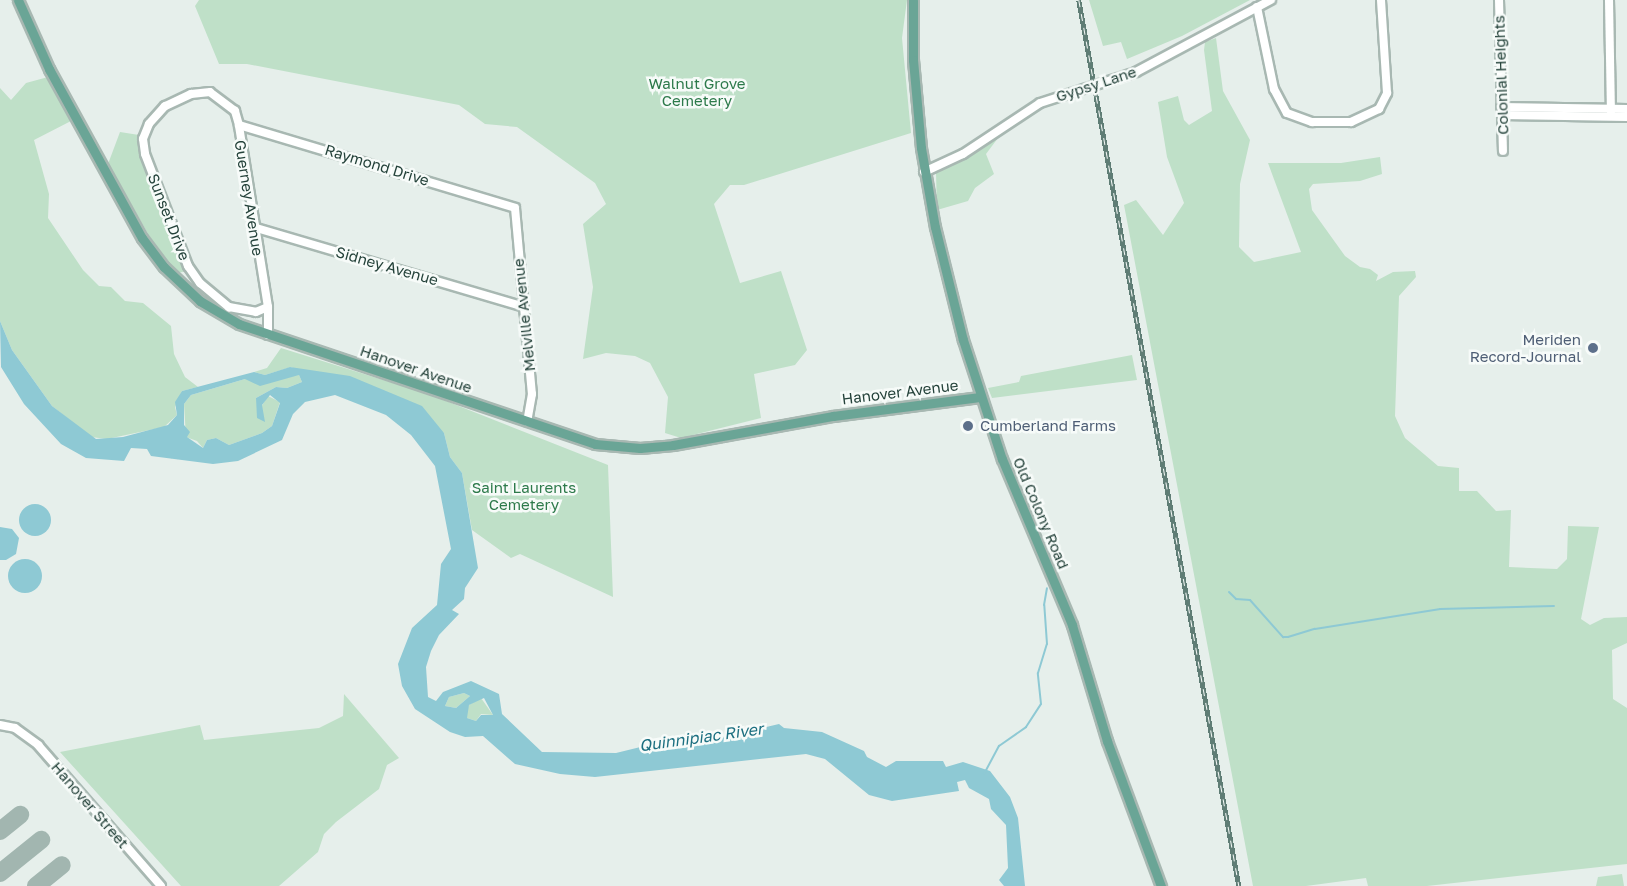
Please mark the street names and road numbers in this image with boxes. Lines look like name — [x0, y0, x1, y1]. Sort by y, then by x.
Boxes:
street label: Colonial Heights — [1490, 15, 1512, 135]
street label: Gypsy Lane — [1054, 63, 1138, 105]
street label: Guerney Avenue — [231, 139, 267, 257]
street label: Raymond Drive — [323, 141, 431, 189]
street label: Sunset Drive — [144, 171, 194, 263]
street label: Sidney Avenue — [334, 243, 440, 289]
street label: Melville Avenue — [509, 258, 539, 372]
street label: Hanover Avenue — [358, 341, 474, 397]
street label: Hanover Avenue — [841, 376, 959, 408]
street label: Old Colony Road — [1009, 455, 1073, 571]
street label: Hanover Street — [48, 758, 132, 852]

